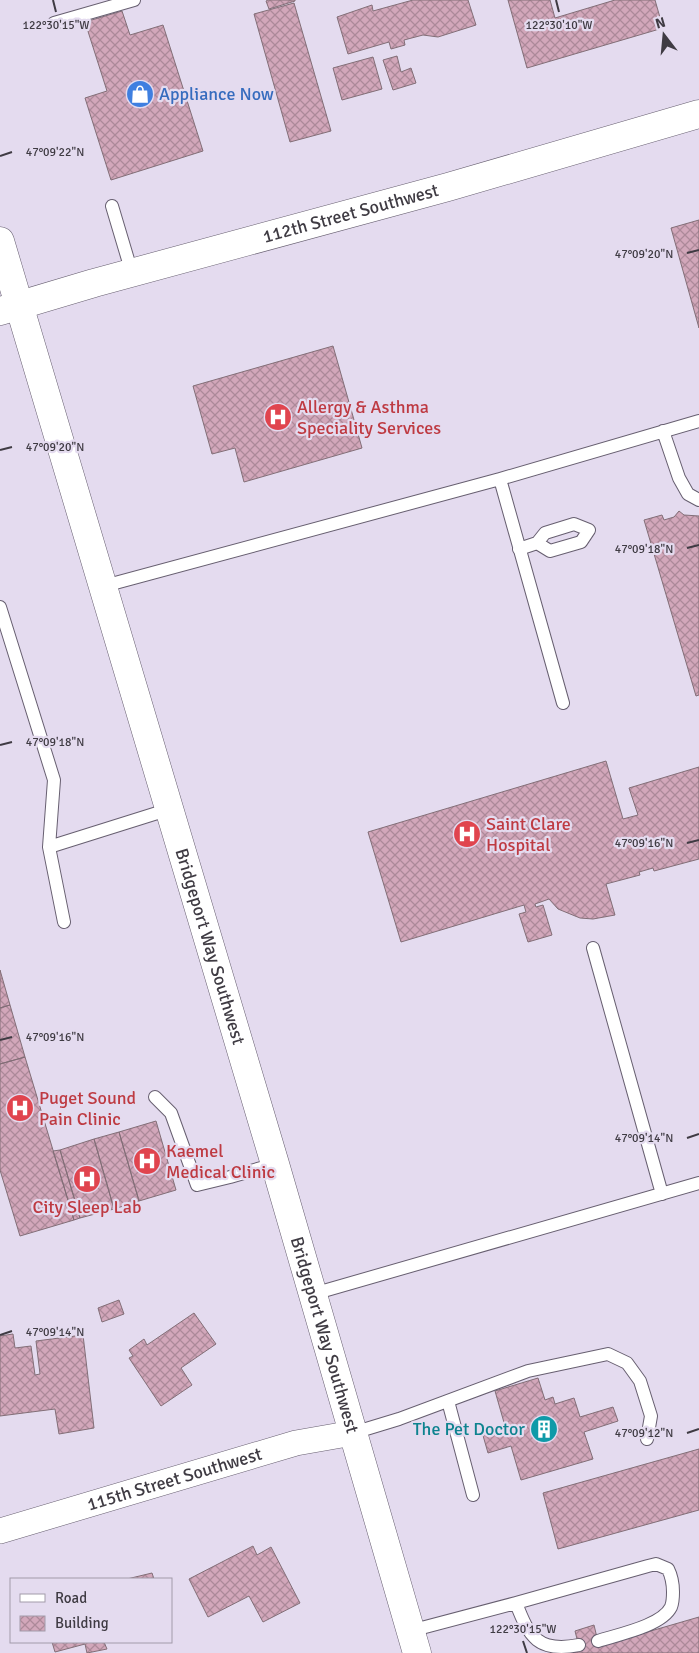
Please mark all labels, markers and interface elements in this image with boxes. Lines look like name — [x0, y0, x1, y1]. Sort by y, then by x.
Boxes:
north arrow — [639, 10, 689, 60]
text: N — [654, 13, 668, 32]
text: 122°30'15"W — [22, 18, 90, 33]
text: 122°30'10"W — [525, 18, 593, 33]
shop icon: Appliance Now — [125, 79, 155, 109]
place label: Appliance Now — [159, 83, 274, 105]
text: 47°09'22"N — [26, 145, 84, 160]
street label: 112th Street Southwest — [260, 179, 441, 248]
text: 47°09'20"N — [615, 247, 673, 262]
place label: Allergy & Asthma Speciality Services — [297, 396, 441, 439]
hospital icon: Allergy & Asthma Speciality Services — [263, 402, 293, 432]
text: 47°09'20"N — [26, 440, 84, 455]
text: 47°09'18"N — [615, 542, 673, 557]
text: 47°09'18"N — [26, 735, 84, 750]
place label: Saint Clare Hospital — [486, 813, 571, 856]
hospital icon: Saint Clare Hospital — [452, 819, 482, 849]
text: 47°09'16"N — [615, 836, 673, 851]
street label: Bridgeport Way Southwest — [171, 846, 250, 1047]
text: 47°09'16"N — [26, 1030, 84, 1045]
place label: Puget Sound Pain Clinic — [39, 1087, 136, 1130]
hospital icon: Puget Sound Pain Clinic — [5, 1093, 35, 1123]
text: 47°09'14"N — [615, 1131, 673, 1146]
place label: Kaemel Medical Clinic — [166, 1140, 275, 1183]
hospital icon: Kaemel Medical Clinic — [132, 1146, 162, 1176]
hospital icon: City Sleep Lab — [72, 1164, 102, 1194]
place label: City Sleep Lab — [33, 1196, 141, 1218]
street label: Bridgeport Way Southwest — [286, 1234, 364, 1436]
text: 47°09'14"N — [26, 1325, 84, 1340]
building icon: The Pet Doctor — [529, 1414, 559, 1444]
place label: The Pet Doctor — [413, 1418, 525, 1440]
text: 47°09'12"N — [615, 1426, 673, 1441]
street label: 115th Street Southwest — [84, 1443, 264, 1516]
legend — [10, 1578, 172, 1643]
text: Road — [55, 1589, 87, 1607]
text: Building — [55, 1614, 109, 1632]
text: 122°30'15"W — [489, 1622, 557, 1637]

